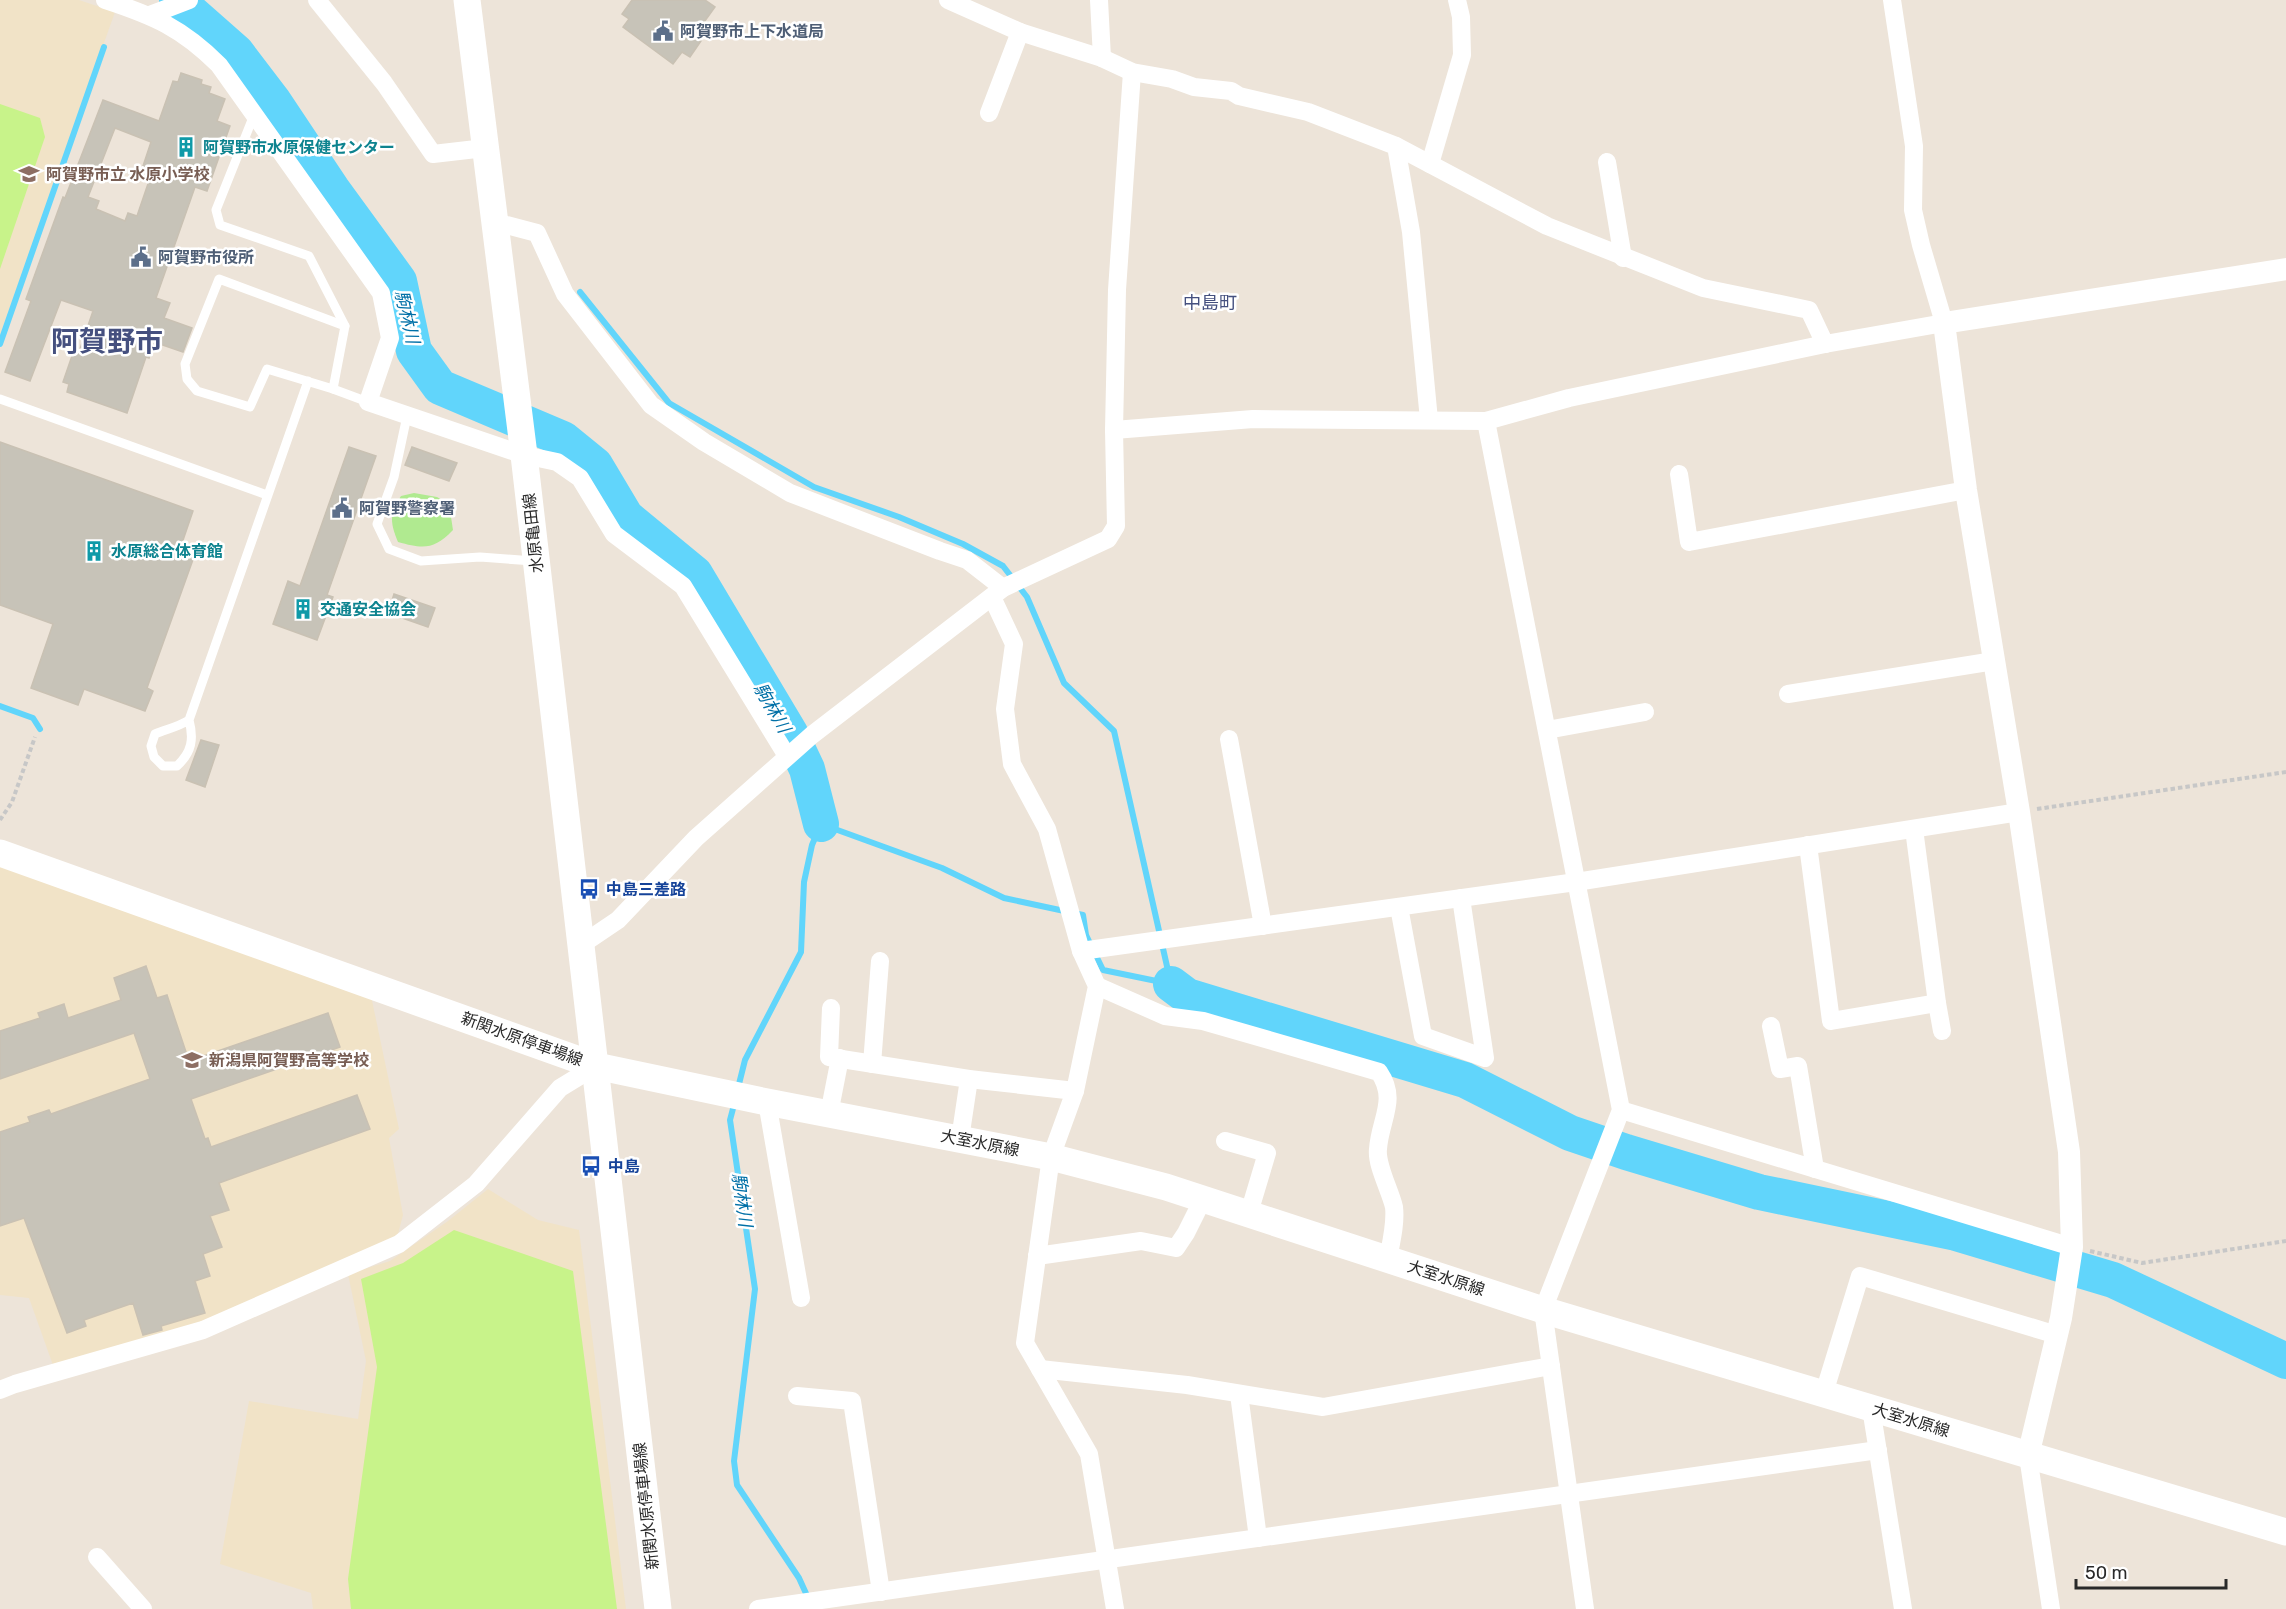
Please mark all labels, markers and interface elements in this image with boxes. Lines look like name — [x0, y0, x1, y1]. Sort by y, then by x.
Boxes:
public building icon: 阿賀野市上下水道局 — [651, 19, 675, 43]
place label: 阿賀野市上下水道局 — [680, 22, 824, 41]
building icon: 阿賀野市水原保健センター — [174, 135, 198, 159]
place label: 阿賀野市水原保健センター — [203, 138, 395, 157]
school or university icon: 阿賀野市立 水原小学校 — [17, 162, 41, 186]
place label: 阿賀野市立 水原小学校 — [46, 165, 209, 184]
public building icon: 阿賀野市役所 — [129, 245, 153, 269]
place label: 阿賀野市役所 — [158, 248, 254, 267]
water label: 駒林川 — [390, 288, 424, 348]
district label: 中島町 — [1183, 292, 1237, 314]
district label: 阿賀野市 — [51, 325, 163, 358]
street label: 水原亀田線 — [519, 492, 547, 574]
public building icon: 阿賀野警察署 — [330, 496, 354, 520]
place label: 阿賀野警察署 — [359, 499, 455, 518]
building icon: 水原総合体育館 — [82, 539, 106, 563]
place label: 水原総合体育館 — [111, 542, 223, 561]
building icon: 交通安全協会 — [291, 597, 315, 621]
place label: 交通安全協会 — [320, 600, 416, 619]
water label: 駒林川 — [749, 679, 796, 739]
bus stop icon: 中島三差路 — [577, 877, 601, 901]
place label: 中島三差路 — [606, 880, 686, 899]
street label: 新関水原停車場線 — [459, 1008, 585, 1070]
school or university icon: 新潟県阿賀野高等学校 — [180, 1048, 204, 1072]
place label: 新潟県阿賀野高等学校 — [209, 1051, 369, 1070]
street label: 大室水原線 — [939, 1126, 1021, 1160]
bus stop icon: 中島 — [579, 1154, 603, 1178]
place label: 中島 — [608, 1157, 640, 1176]
water label: 駒林川 — [727, 1172, 757, 1230]
street label: 大室水原線 — [1405, 1257, 1487, 1299]
street label: 大室水原線 — [1870, 1399, 1952, 1441]
street label: 新関水原停車場線 — [630, 1441, 662, 1571]
scale bar — [2076, 1552, 2226, 1590]
text: 50 m — [2085, 1562, 2128, 1584]

